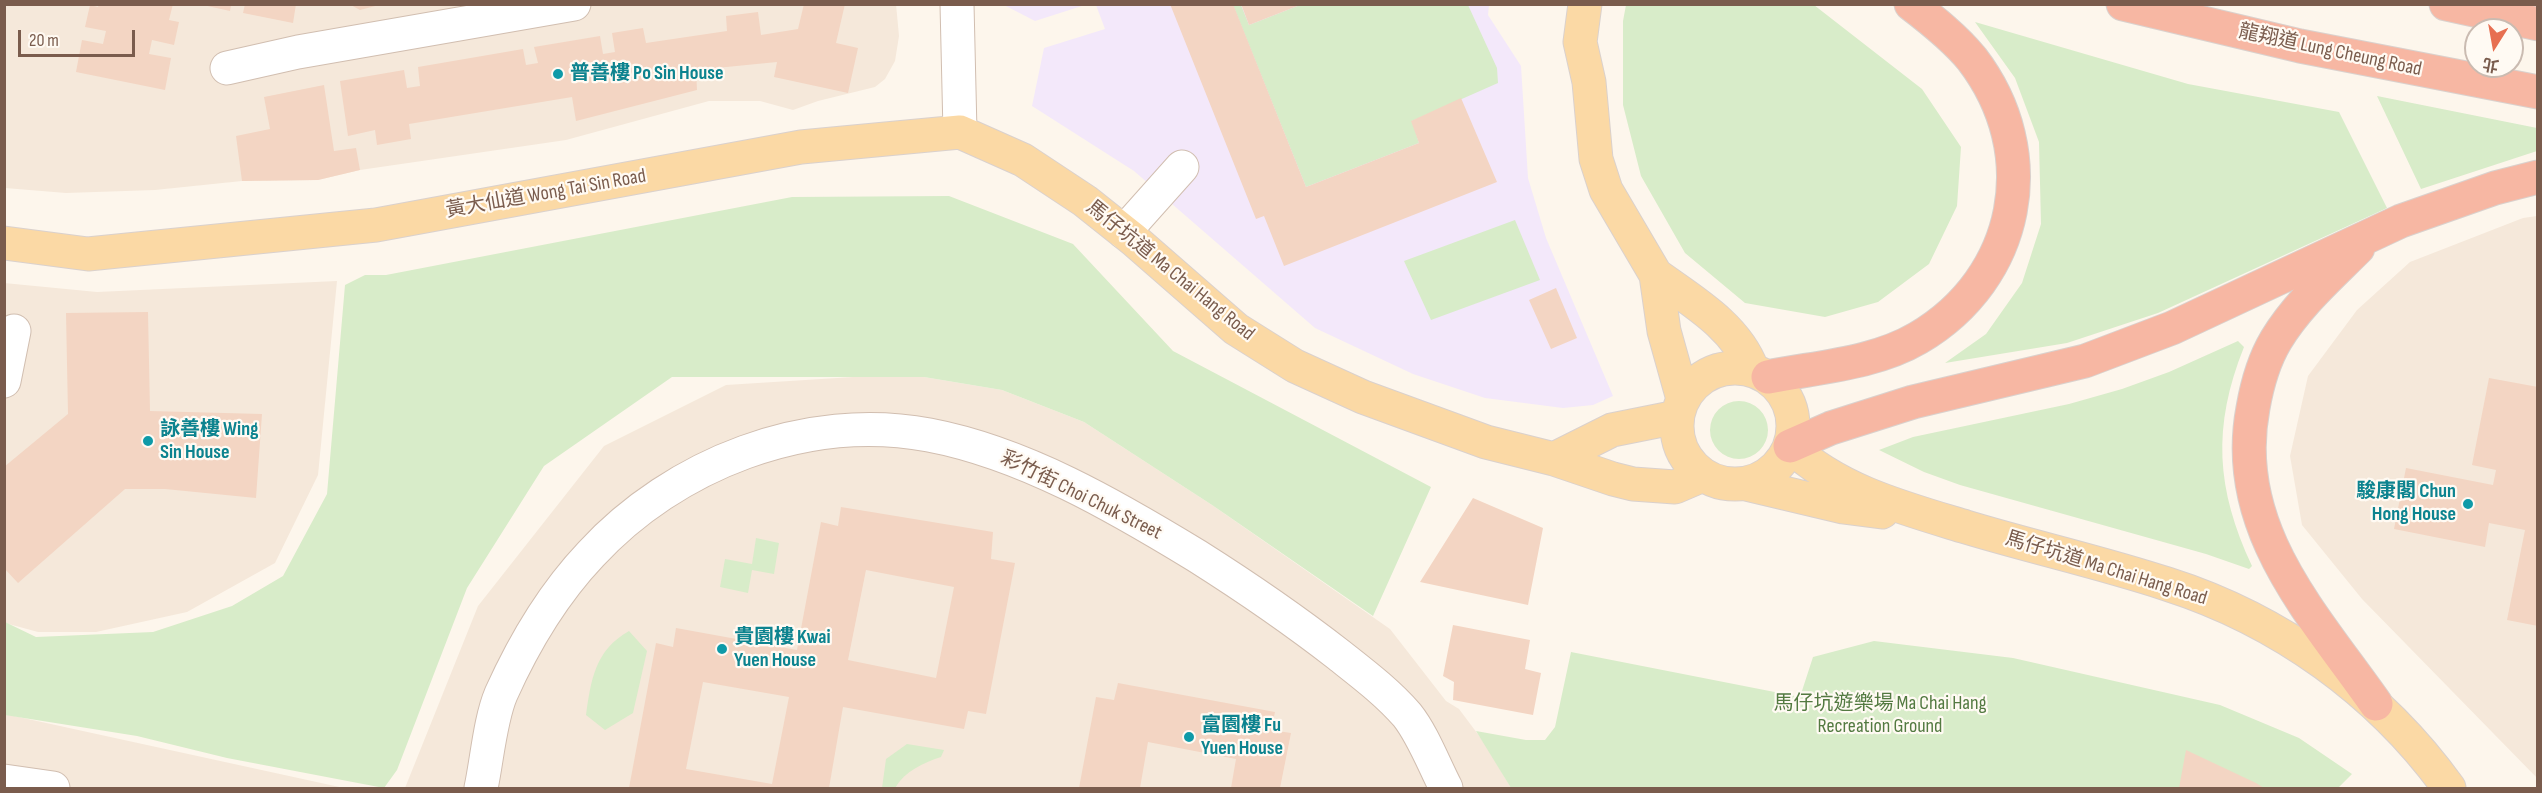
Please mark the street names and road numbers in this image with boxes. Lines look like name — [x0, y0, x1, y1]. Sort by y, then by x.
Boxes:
street label: 龍翔道 Lung Cheung Road — [2236, 20, 2424, 82]
street label: 黃大仙道 Wong Tai Sin Road — [444, 165, 648, 223]
street label: 馬仔坑道 Ma Chai Hang Road — [1081, 196, 1259, 346]
street label: 彩竹街 Choi Chuk Street — [997, 447, 1165, 545]
street label: 馬仔坑道 Ma Chai Hang Road — [2002, 527, 2210, 611]

